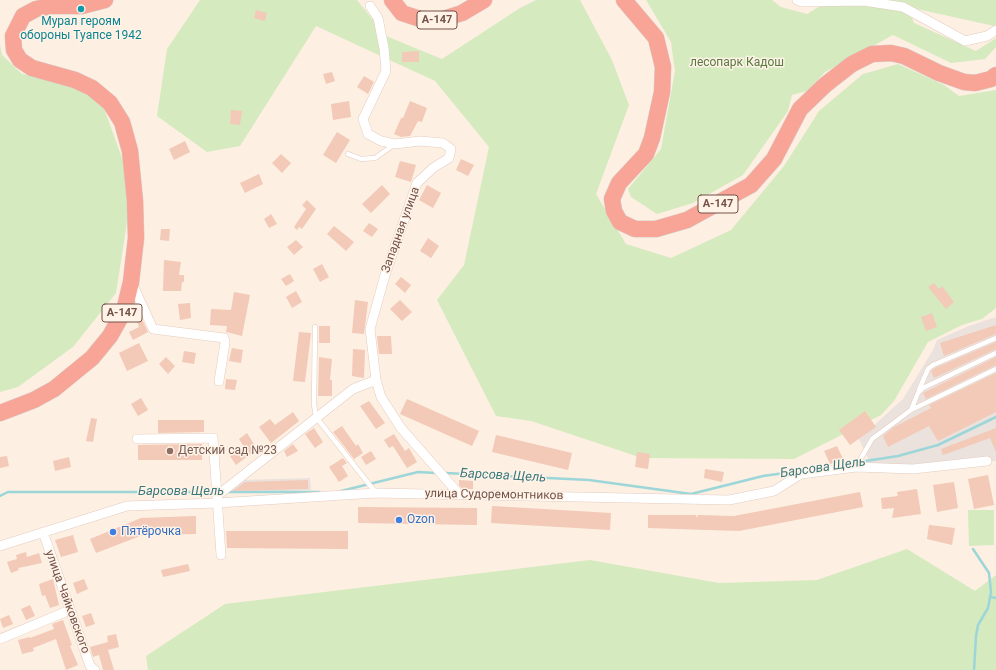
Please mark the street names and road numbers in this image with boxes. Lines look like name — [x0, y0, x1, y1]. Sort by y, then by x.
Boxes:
road number: А-147 — [417, 11, 457, 29]
street label: Западная улица — [379, 185, 423, 275]
road number: А-147 — [698, 195, 738, 213]
road number: А-147 — [102, 304, 142, 322]
street label: улица Судоремонтников — [425, 487, 563, 503]
street label: улица Чайковского — [42, 548, 92, 656]

